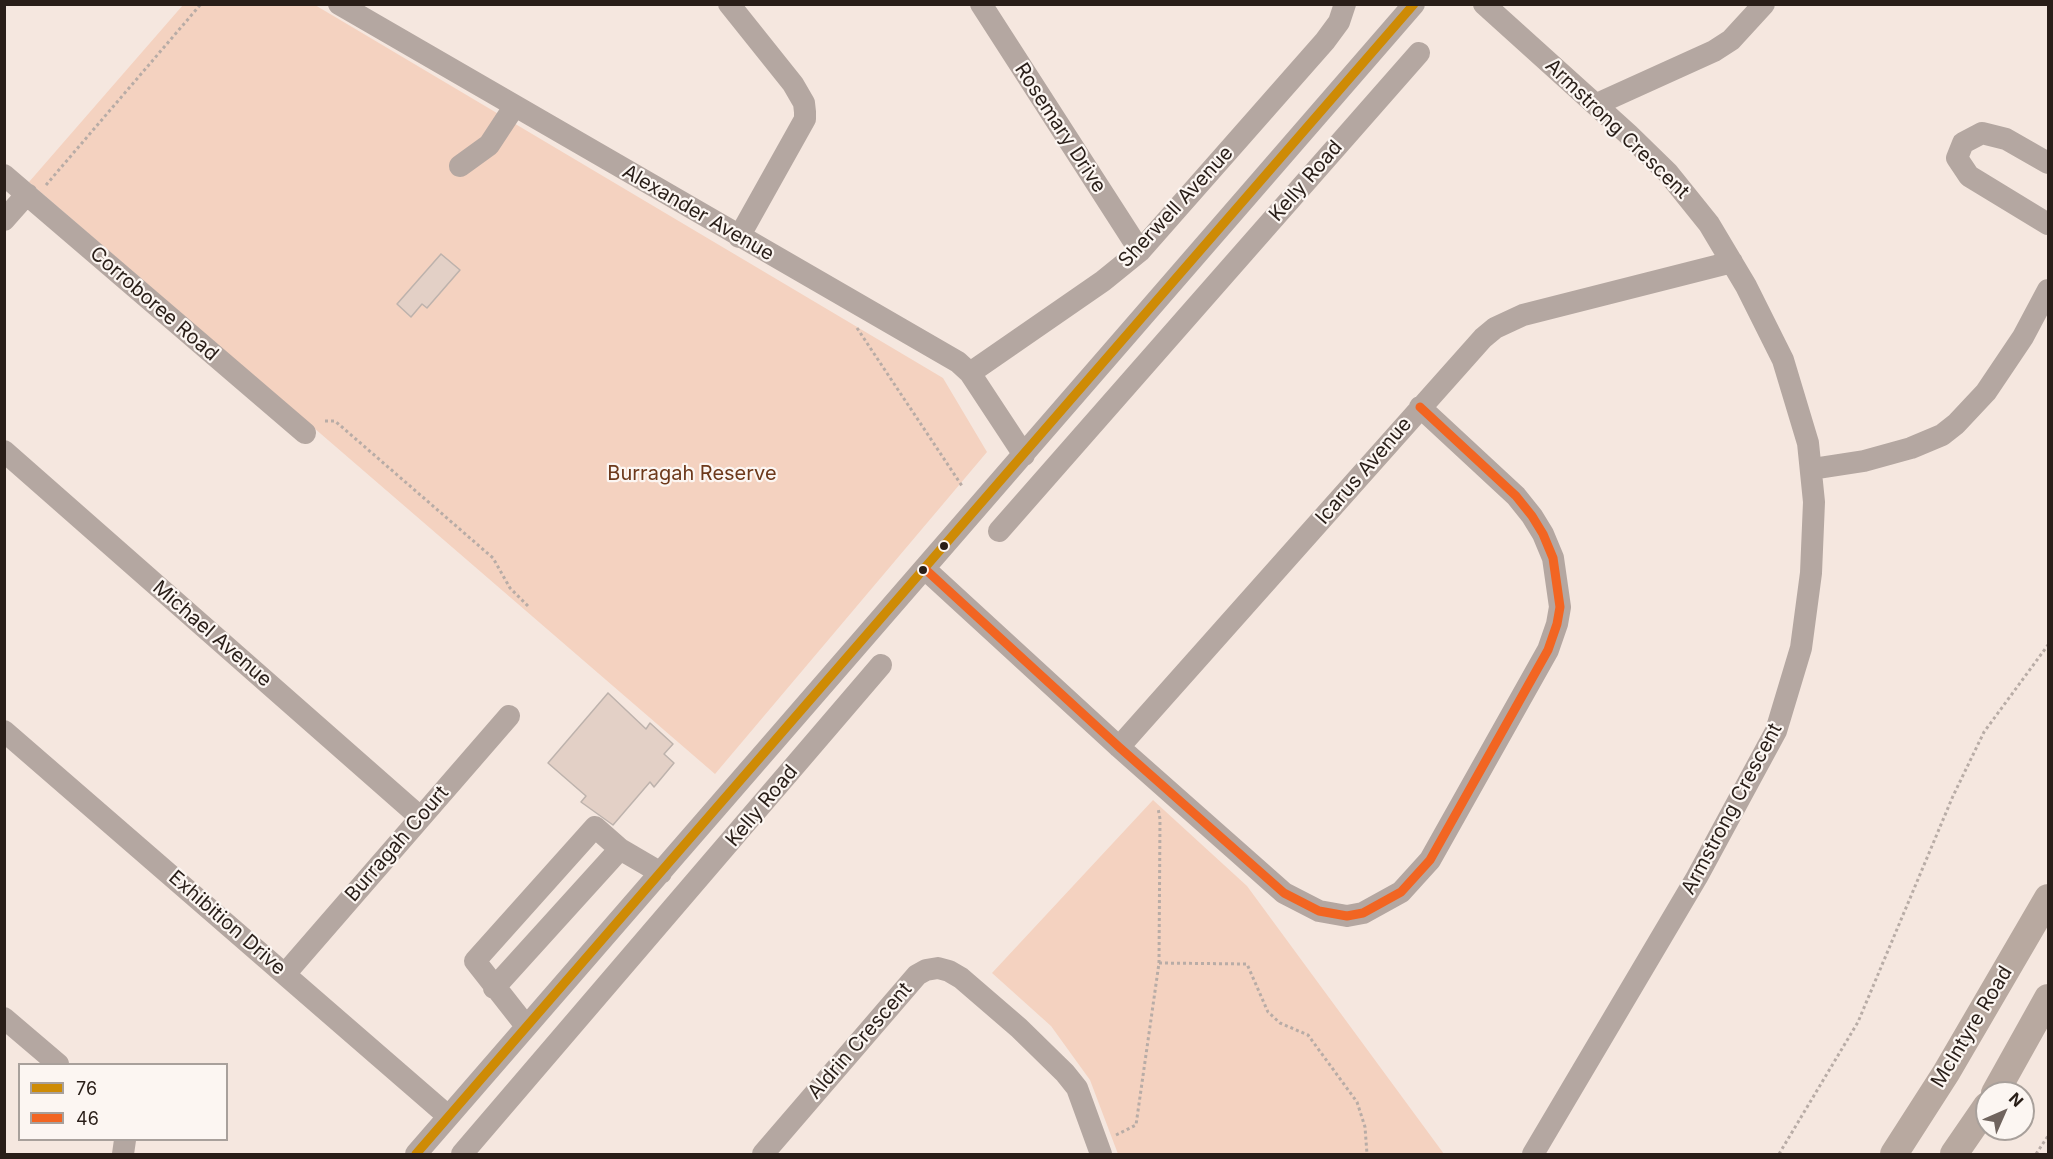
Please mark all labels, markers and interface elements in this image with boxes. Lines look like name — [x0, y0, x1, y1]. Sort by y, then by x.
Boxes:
street label: Armstrong Crescent — [1540, 54, 1694, 204]
street label: Rosemary Drive — [1009, 59, 1111, 197]
street label: Kelly Road — [1264, 136, 1348, 226]
street label: Sherwell Avenue — [1114, 141, 1238, 273]
street label: Alexander Avenue — [618, 160, 778, 266]
street label: Corroboree Road — [85, 242, 223, 366]
street label: Icarus Avenue — [1311, 413, 1417, 529]
park label: Burragah Reserve — [607, 462, 777, 486]
unlabelled marker — [938, 540, 950, 552]
unlabelled marker — [917, 564, 929, 576]
street label: Michael Avenue — [148, 576, 276, 692]
street label: Armstrong Crescent — [1677, 719, 1787, 899]
street label: Kelly Road — [721, 760, 803, 852]
street label: Burragah Court — [340, 781, 454, 907]
street label: Exhibition Drive — [164, 866, 290, 980]
street label: McIntyre Road — [1926, 962, 2018, 1092]
street label: Aldrin Crescent — [803, 978, 917, 1104]
legend — [18, 1063, 228, 1141]
text: 76 — [76, 1078, 97, 1099]
north arrow — [1975, 1081, 2035, 1141]
text: N — [2005, 1088, 2028, 1111]
text: 46 — [76, 1108, 99, 1129]

